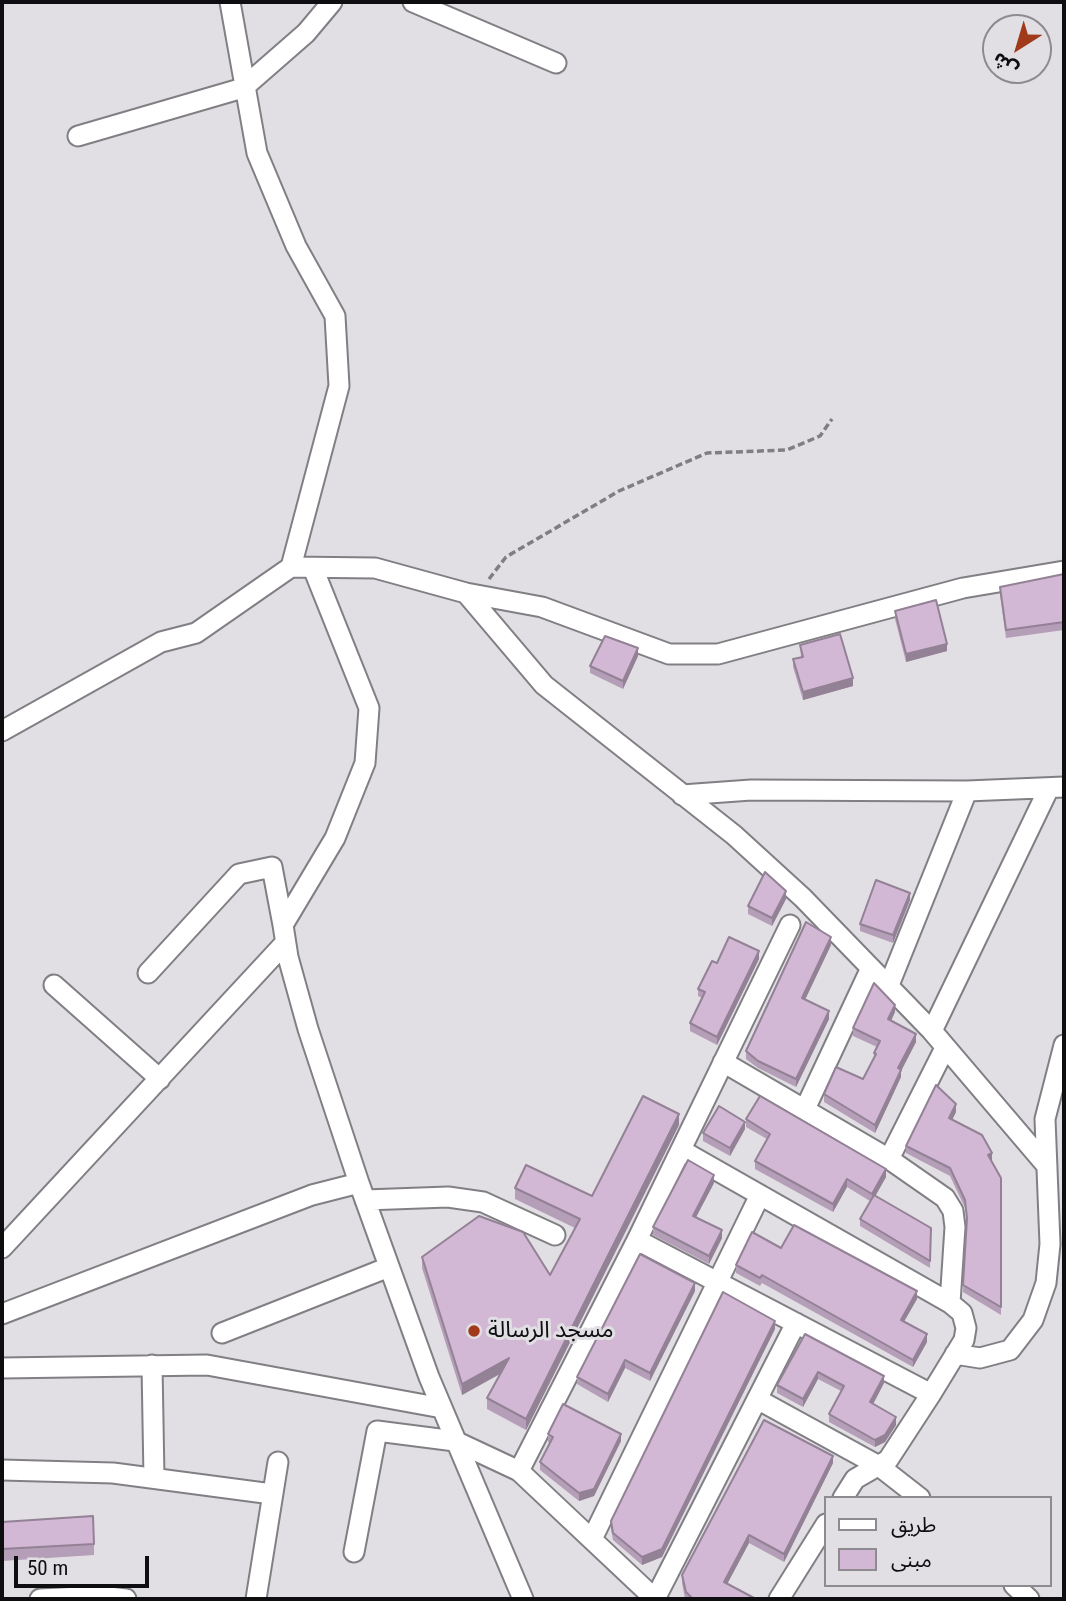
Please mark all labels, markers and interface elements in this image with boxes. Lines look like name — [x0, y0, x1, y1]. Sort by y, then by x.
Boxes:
north arrow — [982, 14, 1052, 84]
text: ش — [988, 48, 1023, 82]
place label: مسجد الرسالة — [488, 1317, 614, 1345]
marker: مسجد الرسالة — [466, 1323, 482, 1339]
legend — [824, 1496, 1052, 1587]
text: طريق — [891, 1513, 936, 1537]
scale bar — [18, 1542, 152, 1586]
text: مبنى — [891, 1548, 932, 1572]
text: 50 m — [27, 1556, 68, 1580]

